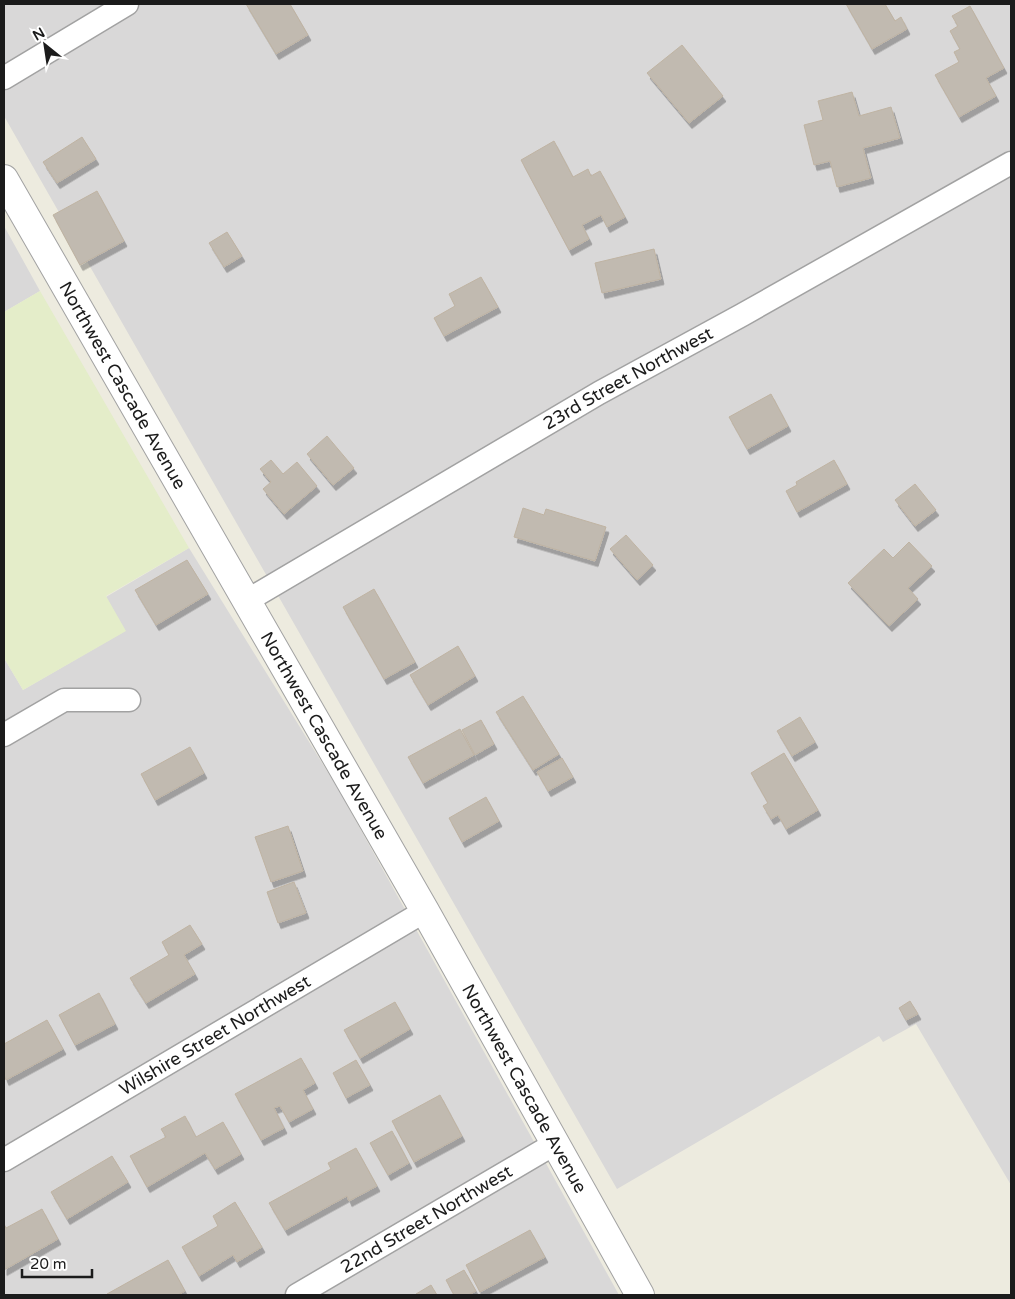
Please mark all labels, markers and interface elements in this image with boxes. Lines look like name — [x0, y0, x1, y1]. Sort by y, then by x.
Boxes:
north arrow — [20, 20, 70, 70]
text: N — [30, 24, 48, 44]
street label: Northwest Cascade Avenue — [54, 278, 191, 493]
street label: 23rd Street Northwest — [539, 322, 717, 434]
street label: Northwest Cascade Avenue — [256, 628, 392, 843]
street label: Wilshire Street Northwest — [115, 970, 315, 1100]
street label: Northwest Cascade Avenue — [457, 980, 592, 1197]
street label: 22nd Street Northwest — [337, 1160, 516, 1278]
scale bar — [22, 1246, 92, 1278]
text: 20 m — [30, 1255, 67, 1273]

